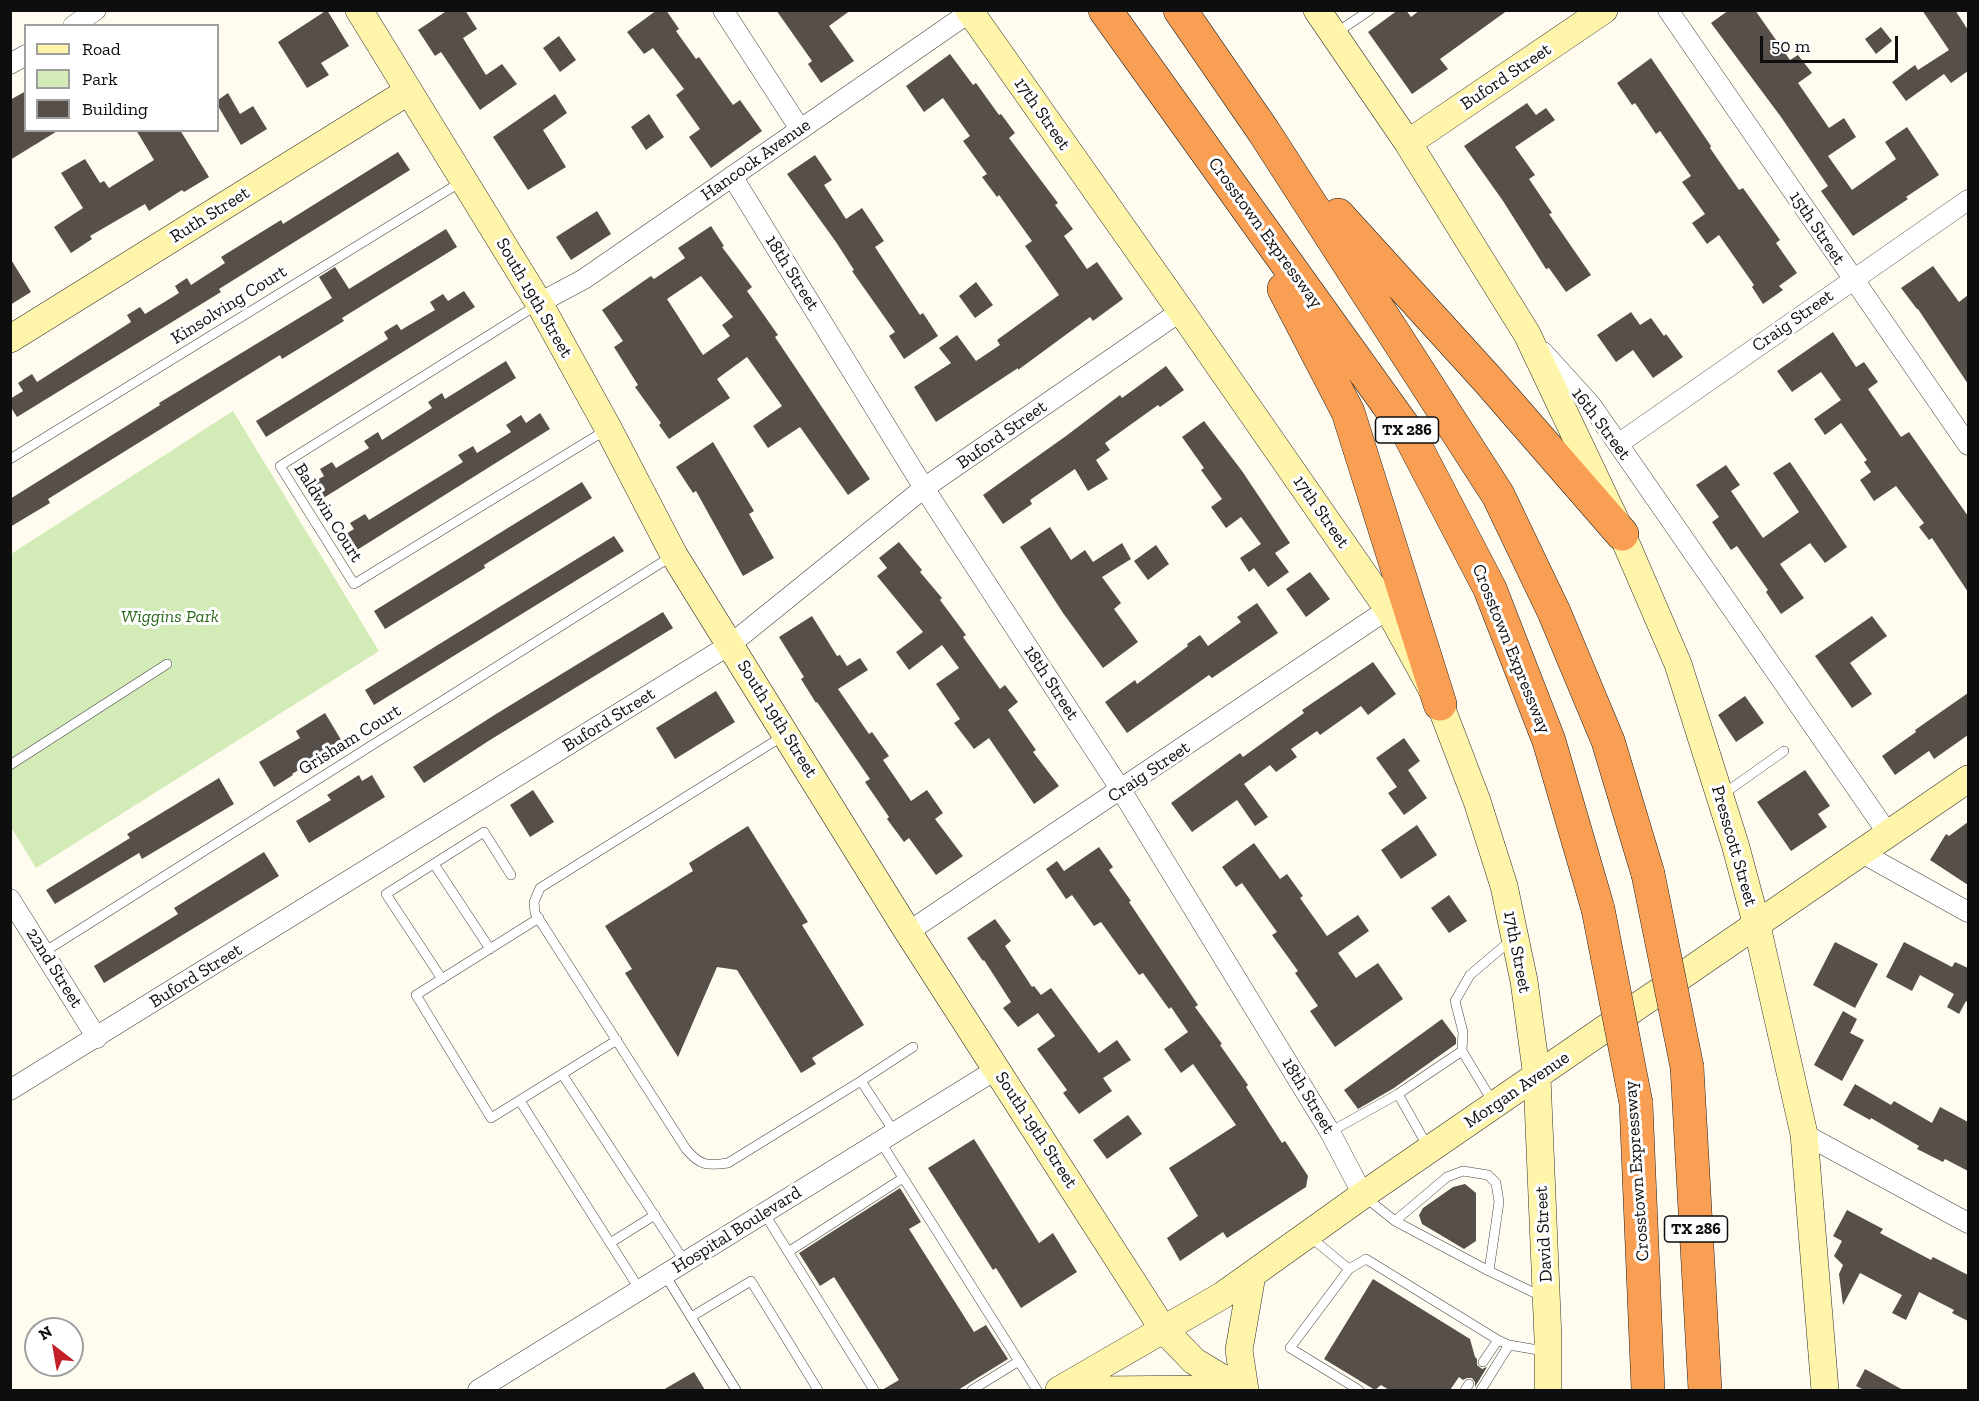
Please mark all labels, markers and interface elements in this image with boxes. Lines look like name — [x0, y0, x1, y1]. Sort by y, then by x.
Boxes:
legend — [24, 24, 219, 132]
scale bar — [1763, 24, 1901, 62]
text: 50 m — [1771, 35, 1810, 57]
text: Road — [82, 38, 121, 60]
street label: Buford Street — [1457, 39, 1555, 115]
text: Park — [82, 68, 118, 90]
street label: 17th Street — [1009, 74, 1075, 154]
text: Building — [82, 98, 148, 120]
street label: Hancock Avenue — [697, 114, 815, 206]
street label: Crosstown Expressway — [1203, 153, 1327, 313]
street label: Ruth Street — [166, 182, 254, 248]
street label: 15th Street — [1784, 187, 1850, 269]
street label: 18th Street — [760, 231, 824, 315]
street label: South 19th Street — [491, 234, 577, 362]
street label: Kinsolving Court — [167, 261, 291, 349]
street label: Craig Street — [1748, 285, 1838, 357]
street label: 16th Street — [1567, 384, 1635, 464]
street label: Buford Street — [953, 396, 1051, 474]
road number: TX 286 — [1376, 417, 1438, 443]
street label: Baldwin Court — [289, 460, 367, 566]
street label: 17th Street — [1288, 472, 1354, 552]
street label: Crosstown Expressway — [1467, 561, 1555, 737]
park label: Wiggins Park — [121, 606, 219, 628]
street label: 18th Street — [1019, 642, 1083, 724]
street label: South 19th Street — [732, 656, 822, 782]
street label: Buford Street — [559, 683, 659, 757]
street label: Grisham Court — [295, 700, 405, 780]
street label: Craig Street — [1104, 737, 1194, 807]
street label: Presscott Street — [1706, 783, 1762, 909]
street label: 17th Street — [1498, 909, 1536, 995]
street label: 22nd Street — [21, 924, 87, 1012]
street label: Buford Street — [146, 939, 246, 1013]
street label: Morgan Avenue — [1460, 1047, 1574, 1133]
street label: 18th Street — [1277, 1054, 1339, 1138]
street label: South 19th Street — [990, 1068, 1082, 1192]
street label: Crosstown Expressway — [1620, 1080, 1654, 1262]
street label: Hospital Boulevard — [669, 1182, 805, 1278]
street label: David Street — [1531, 1185, 1557, 1283]
road number: TX 286 — [1664, 1216, 1728, 1242]
north arrow — [24, 1317, 84, 1377]
text: N — [35, 1322, 56, 1344]

